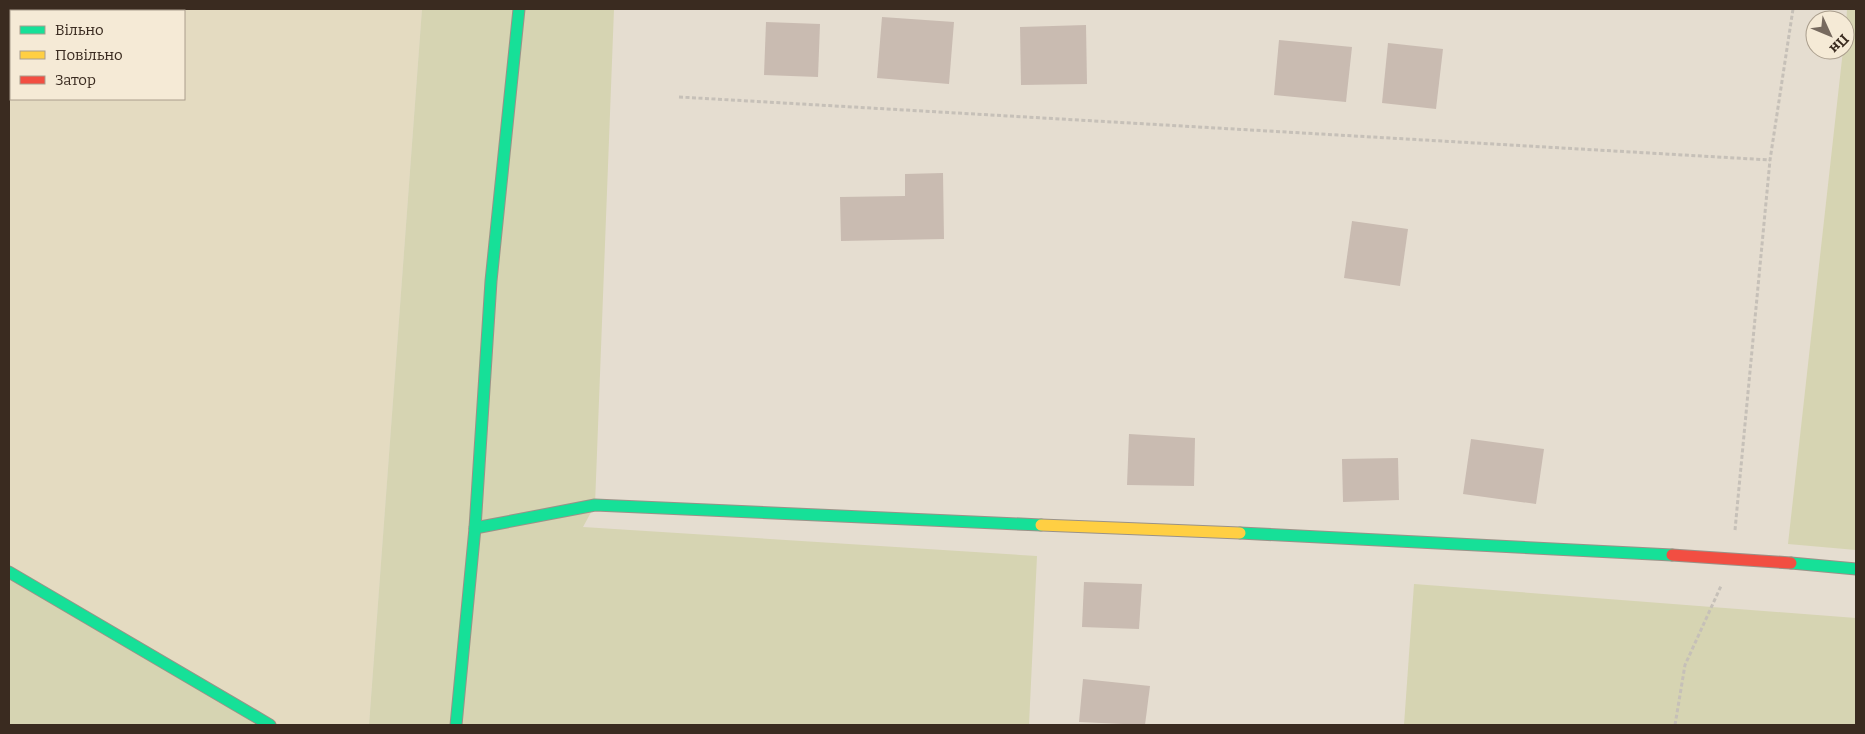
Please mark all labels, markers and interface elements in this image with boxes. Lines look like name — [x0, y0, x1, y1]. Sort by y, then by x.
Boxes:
legend — [10, 10, 185, 100]
north arrow — [1805, 10, 1855, 60]
text: Вільно — [55, 21, 104, 39]
text: Пн — [1826, 30, 1852, 57]
text: Повільно — [55, 46, 123, 64]
text: Затор — [55, 71, 96, 89]

